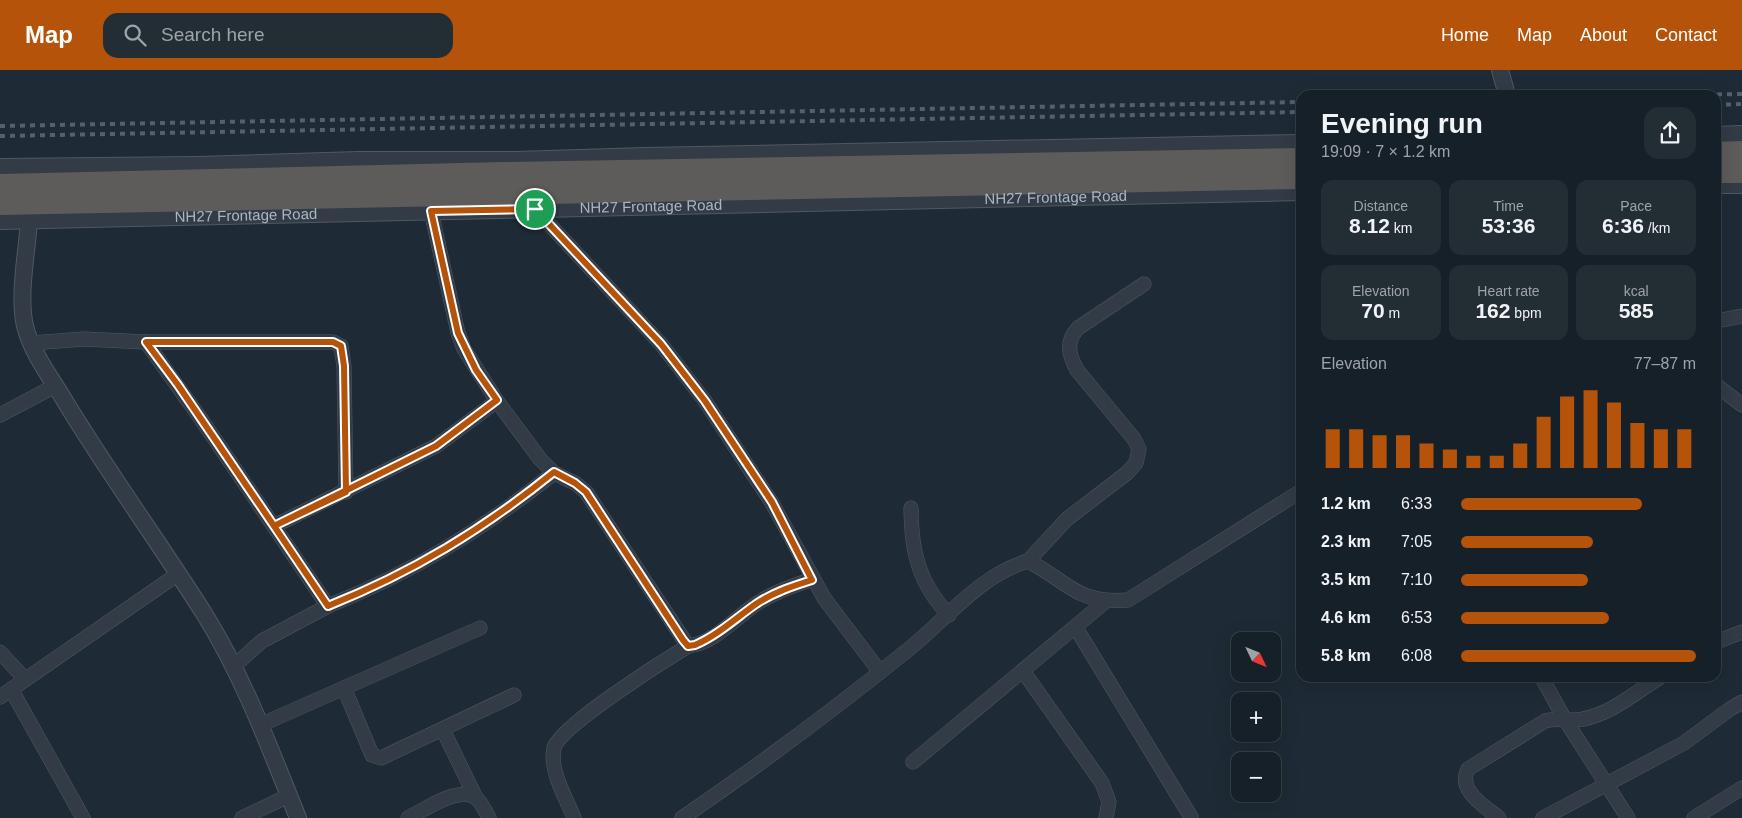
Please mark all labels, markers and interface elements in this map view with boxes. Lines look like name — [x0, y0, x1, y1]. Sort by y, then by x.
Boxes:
search box — [103, 13, 453, 58]
text: Map — [25, 21, 73, 48]
icon: search — [121, 21, 149, 49]
text: Search here — [161, 24, 265, 45]
text: Home — [1441, 25, 1489, 45]
text: Map — [1517, 25, 1552, 45]
text: About — [1580, 25, 1627, 45]
text: Contact — [1655, 25, 1717, 45]
button: share — [1644, 107, 1696, 159]
text: Evening run — [1321, 108, 1483, 139]
text: 19:09 · 7 × 1.2 km — [1321, 143, 1450, 160]
street label: NH27 Frontage Road — [984, 187, 1127, 207]
pin — [514, 188, 556, 230]
icon: arrive — [521, 195, 549, 223]
street label: NH27 Frontage Road — [579, 196, 722, 216]
text: Distance — [1354, 198, 1408, 214]
text: Time — [1493, 198, 1524, 214]
text: Pace — [1620, 198, 1652, 214]
street label: NH27 Frontage Road — [174, 205, 317, 225]
text: 8.12 — [1349, 214, 1390, 237]
text: 53:36 — [1482, 214, 1535, 237]
text: 6:36 — [1602, 214, 1644, 237]
text: km — [1390, 220, 1413, 236]
text: /km — [1644, 220, 1670, 236]
text: Elevation — [1352, 283, 1410, 299]
text: Heart rate — [1477, 283, 1540, 299]
text: kcal — [1624, 283, 1649, 299]
text: 70 — [1361, 299, 1385, 322]
text: 162 — [1475, 299, 1510, 322]
text: 585 — [1619, 299, 1654, 322]
text: m — [1385, 305, 1400, 321]
text: bpm — [1510, 305, 1542, 321]
text: Elevation — [1321, 355, 1387, 372]
text: 77–87 m — [1634, 355, 1696, 372]
text: 1.2 km — [1321, 495, 1371, 512]
text: 6:33 — [1401, 495, 1432, 512]
text: 2.3 km — [1321, 533, 1371, 550]
text: 7:05 — [1401, 533, 1432, 550]
text: 3.5 km — [1321, 571, 1371, 588]
text: 7:10 — [1401, 571, 1432, 588]
text: 4.6 km — [1321, 609, 1371, 626]
text: 6:53 — [1401, 609, 1432, 626]
north arrow — [1231, 632, 1281, 682]
map controls — [1231, 632, 1281, 802]
text: 5.8 km — [1321, 647, 1371, 664]
text: 6:08 — [1401, 647, 1432, 664]
button: + — [1231, 692, 1281, 742]
button: − — [1231, 752, 1281, 802]

